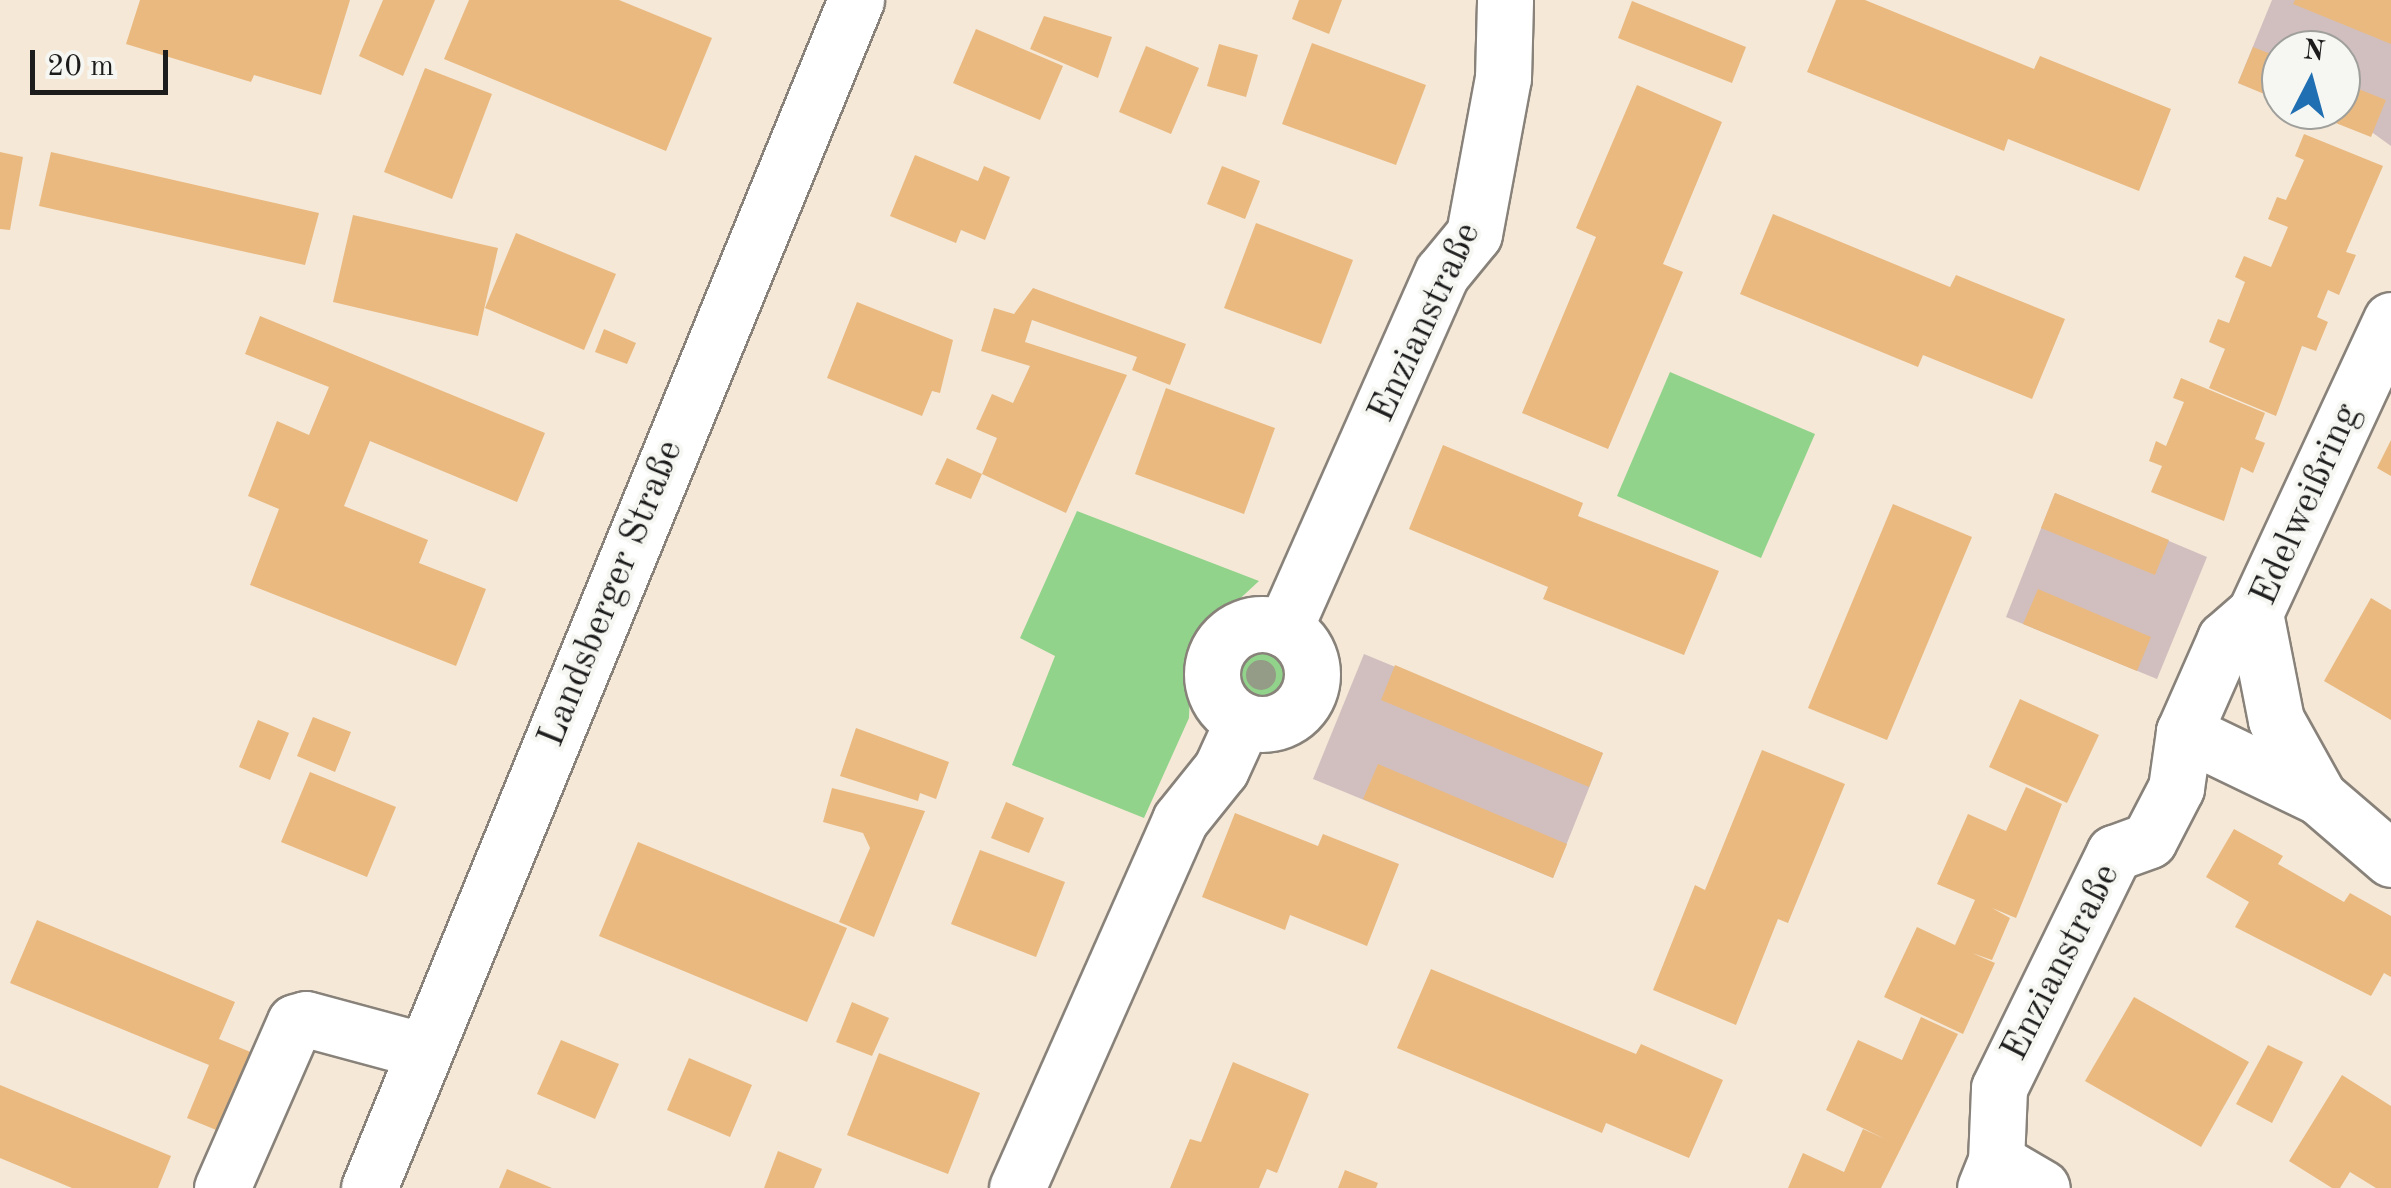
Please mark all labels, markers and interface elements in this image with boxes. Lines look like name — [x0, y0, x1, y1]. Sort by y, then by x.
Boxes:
scale bar — [35, 30, 172, 92]
north arrow — [2261, 30, 2361, 130]
text: N — [2302, 37, 2326, 67]
text: 20 m — [47, 52, 114, 82]
street label: Enzianstraße — [1360, 216, 1492, 430]
street label: Edelweißring — [2242, 397, 2372, 613]
street label: Landsberger Straße — [530, 434, 694, 754]
street label: Enzianstraße — [1993, 857, 2131, 1069]

